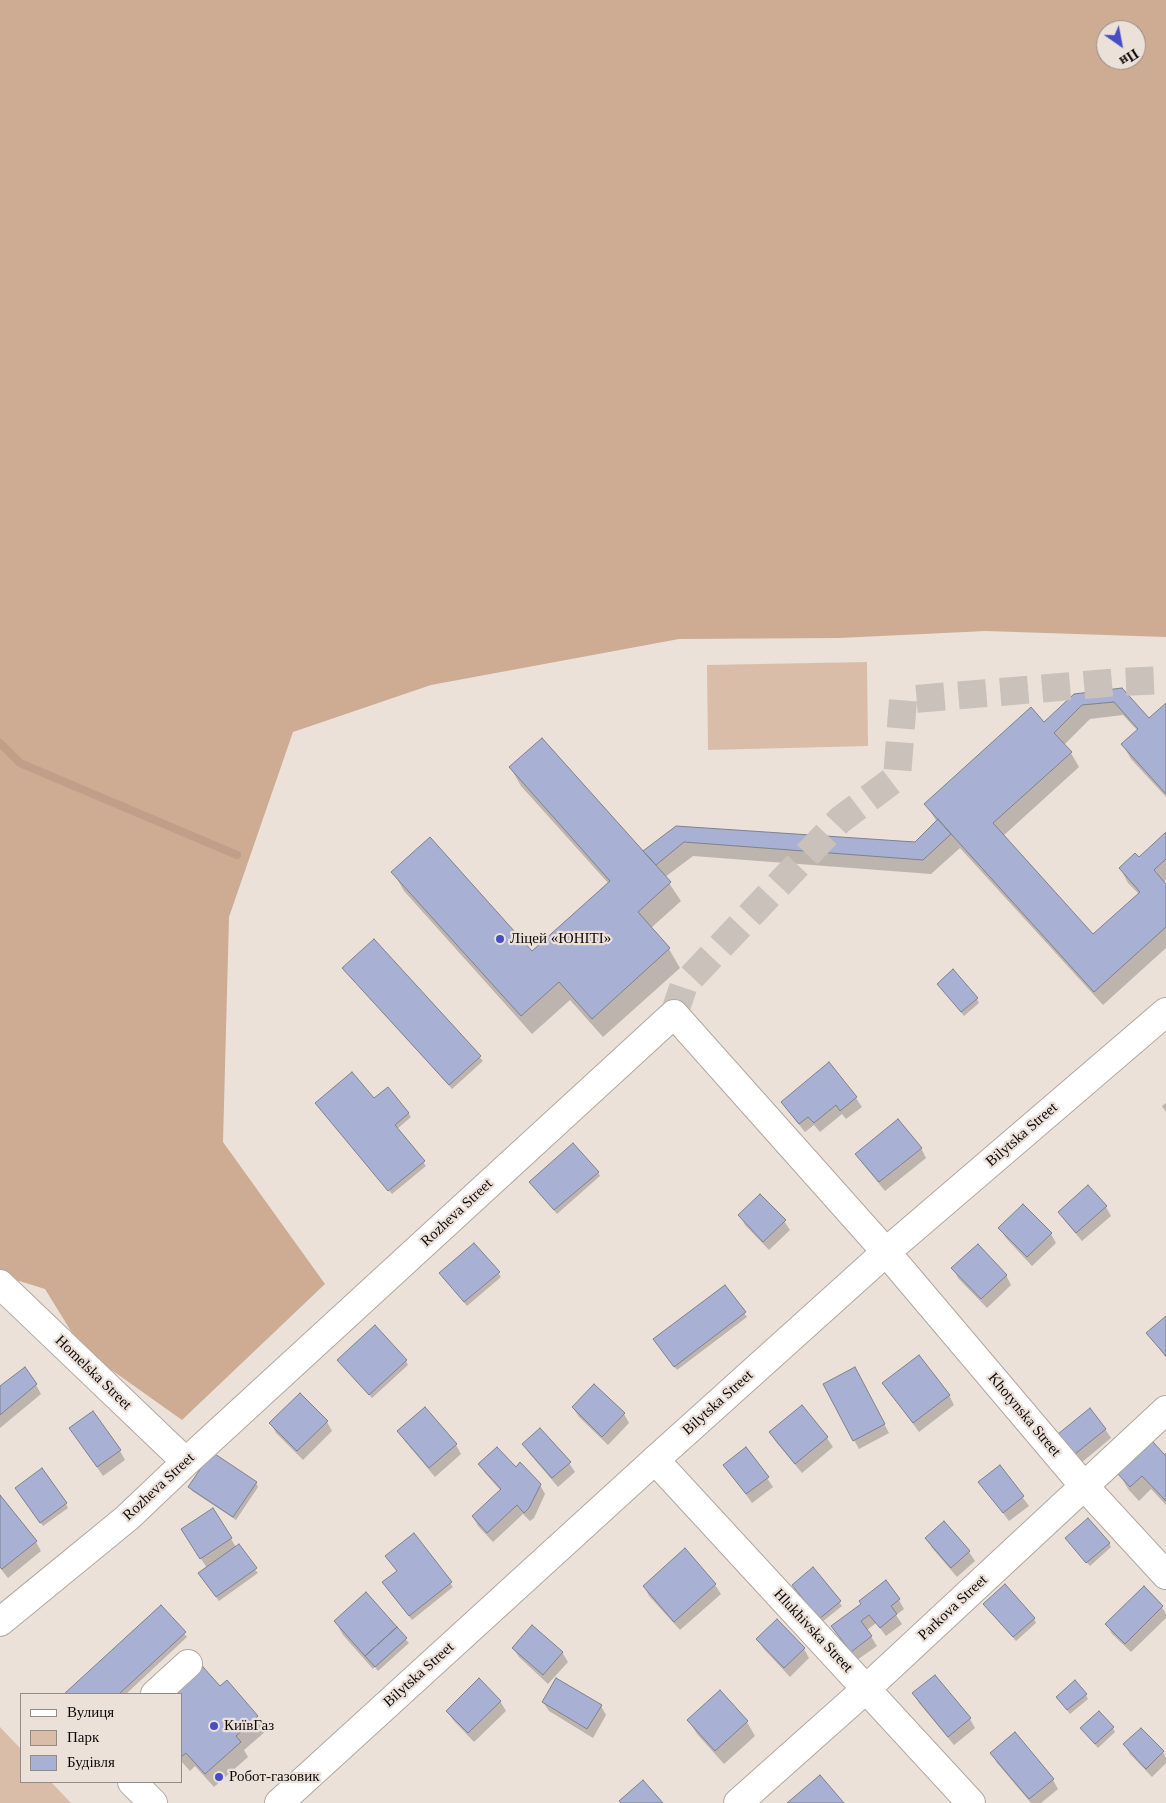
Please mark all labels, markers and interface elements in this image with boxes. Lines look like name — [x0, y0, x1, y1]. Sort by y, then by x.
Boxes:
north arrow — [1096, 20, 1146, 70]
text: Пн — [1117, 46, 1141, 69]
place label: Ліцей «ЮНІТІ» — [510, 930, 611, 948]
marker: Ліцей «ЮНІТІ» — [494, 933, 506, 945]
street label: Bilytska Street — [983, 1099, 1061, 1171]
street label: Rozheva Street — [418, 1175, 496, 1251]
street label: Homelska Street — [51, 1332, 135, 1414]
street label: Bilytska Street — [679, 1367, 757, 1439]
street label: Khotynska Street — [984, 1369, 1064, 1461]
street label: Rozheva Street — [120, 1449, 198, 1525]
street label: Parkova Street — [915, 1571, 991, 1645]
street label: Hlukhivska Street — [770, 1585, 856, 1677]
street label: Bilytska Street — [380, 1639, 458, 1711]
legend — [20, 1693, 182, 1783]
text: Вулиця — [67, 1704, 114, 1720]
place label: КиївГаз — [224, 1717, 274, 1735]
marker: КиївГаз — [208, 1720, 220, 1732]
text: Парк — [67, 1729, 99, 1745]
text: Будівля — [67, 1754, 115, 1770]
place label: Робот-газовик — [229, 1768, 319, 1786]
marker: Робот-газовик — [213, 1771, 225, 1783]

